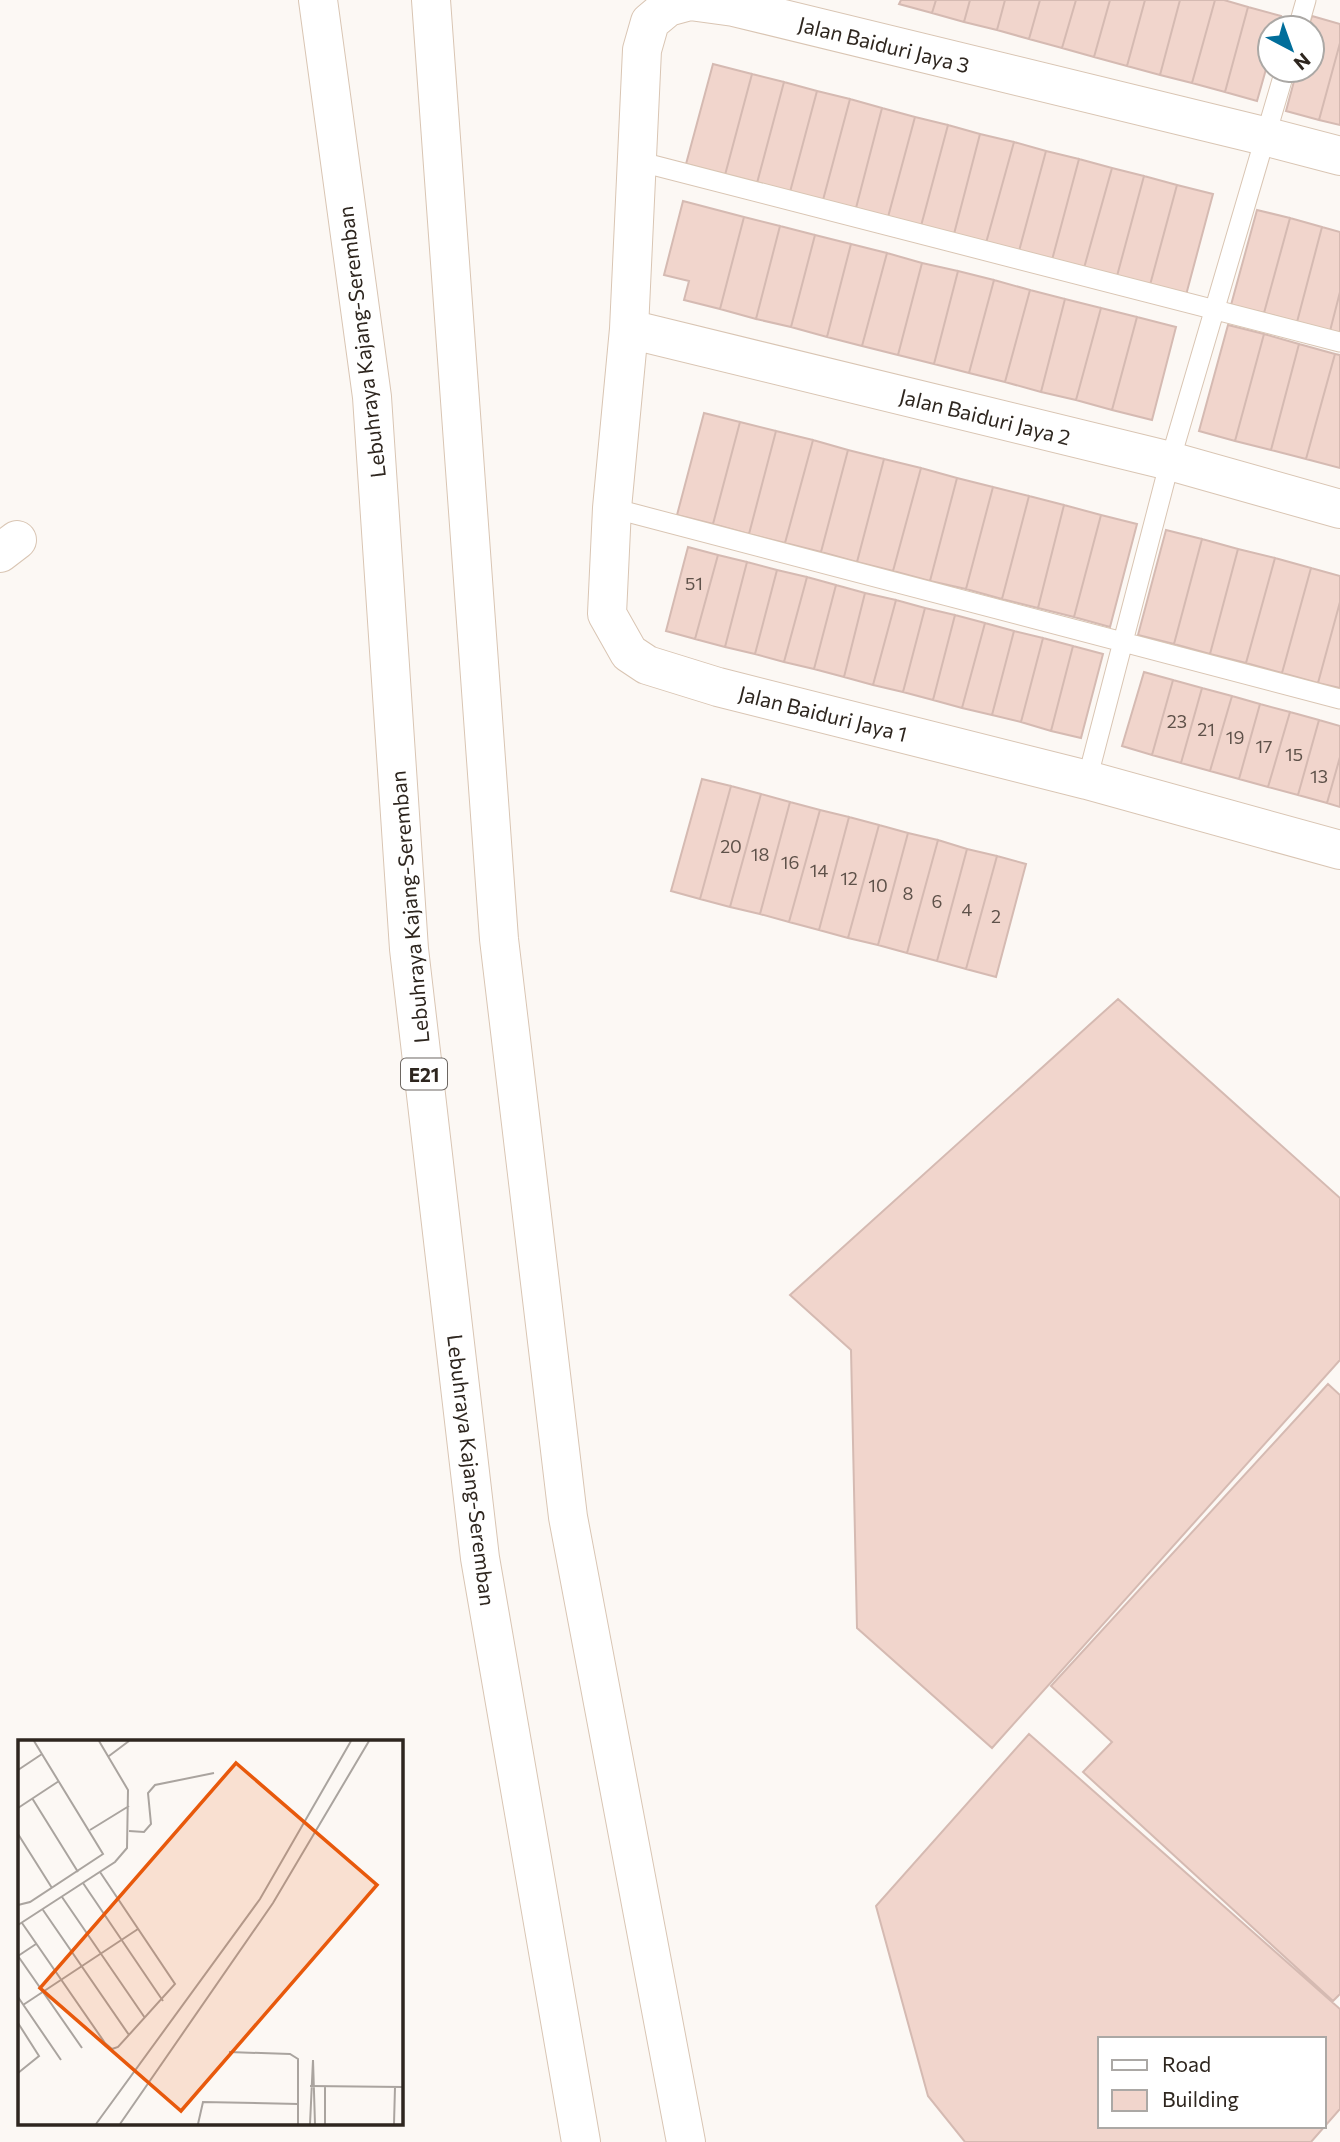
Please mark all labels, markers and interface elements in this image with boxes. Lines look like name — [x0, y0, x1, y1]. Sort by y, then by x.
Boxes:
street label: Jalan Baiduri Jaya 3 — [796, 11, 972, 77]
north arrow — [1256, 14, 1326, 84]
text: N — [1290, 49, 1315, 76]
street label: Lebuhraya Kajang-Seremban — [332, 205, 390, 479]
street label: Jalan Baiduri Jaya 2 — [897, 383, 1073, 449]
house number: 51 — [685, 572, 703, 594]
street label: Jalan Baiduri Jaya 1 — [736, 680, 910, 746]
house number: 23 — [1167, 710, 1187, 732]
house number: 21 — [1197, 718, 1215, 740]
house number: 19 — [1226, 726, 1244, 748]
house number: 17 — [1255, 735, 1273, 757]
house number: 15 — [1285, 743, 1303, 765]
house number: 13 — [1310, 765, 1328, 787]
street label: Lebuhraya Kajang-Seremban — [385, 770, 433, 1044]
house number: 20 — [720, 835, 742, 857]
house number: 18 — [751, 843, 769, 865]
house number: 16 — [781, 851, 799, 873]
house number: 14 — [810, 859, 828, 881]
house number: 12 — [840, 867, 858, 889]
house number: 10 — [868, 874, 888, 896]
house number: 8 — [903, 882, 914, 904]
house number: 6 — [932, 890, 942, 912]
house number: 4 — [962, 898, 973, 920]
house number: 2 — [991, 905, 1001, 927]
road number: E21 — [401, 1058, 447, 1090]
street label: Lebuhraya Kajang-Seremban — [443, 1333, 501, 1607]
inset map — [18, 1740, 402, 2124]
legend — [1098, 2037, 1326, 2128]
text: Road — [1162, 2051, 1211, 2076]
text: Building — [1162, 2086, 1239, 2111]

